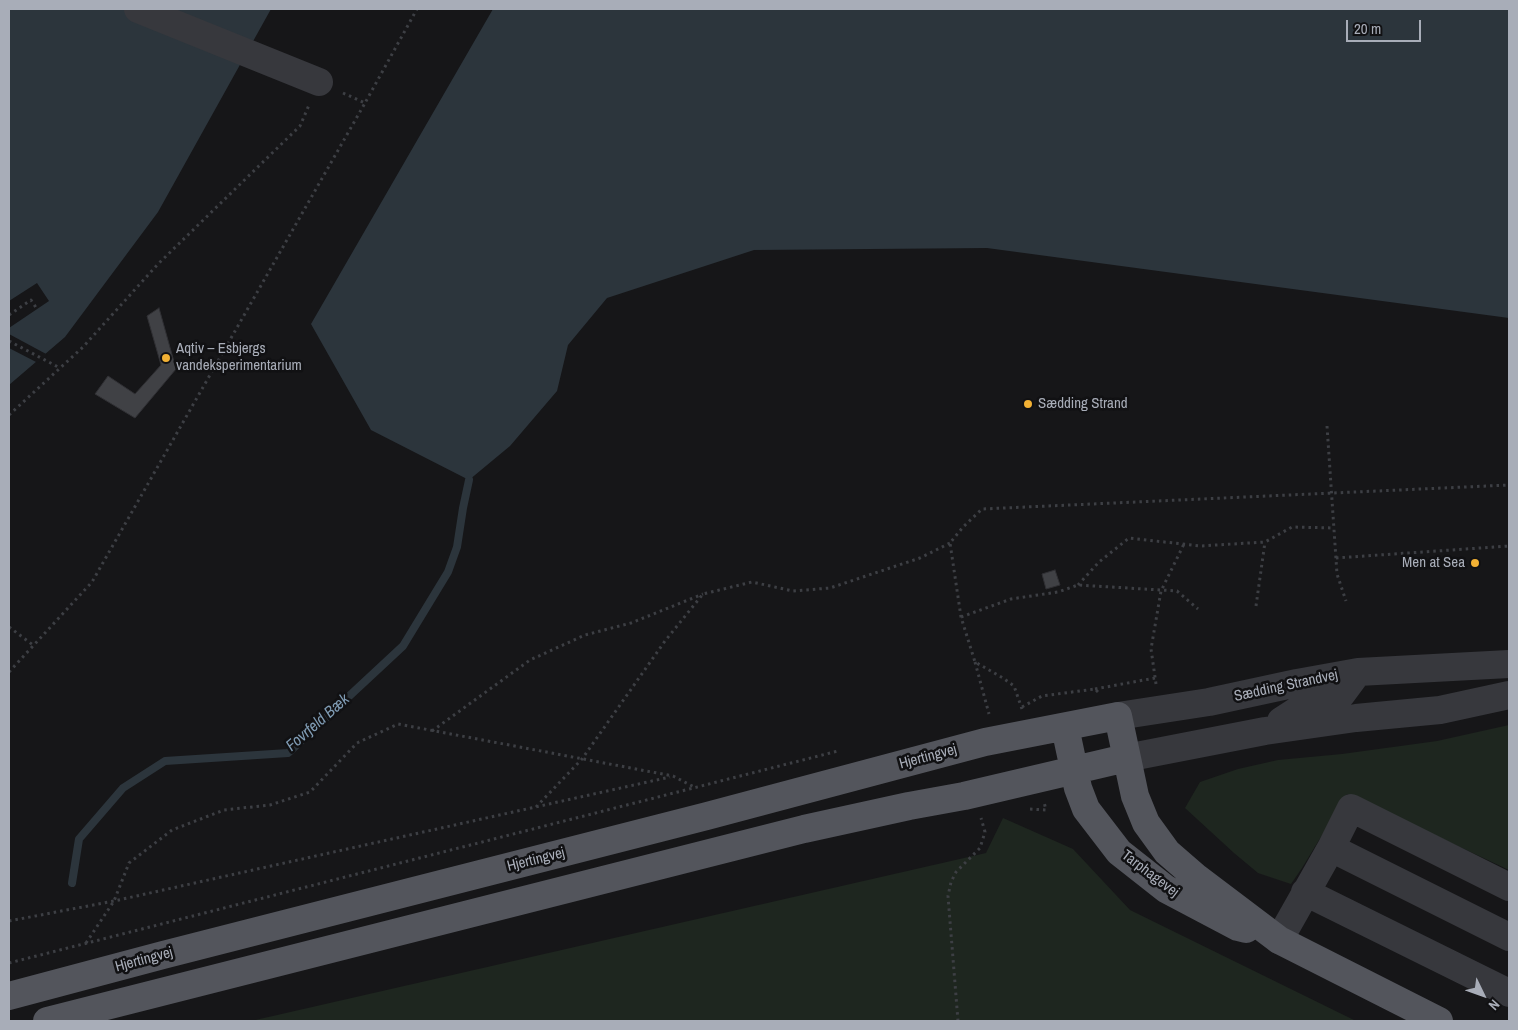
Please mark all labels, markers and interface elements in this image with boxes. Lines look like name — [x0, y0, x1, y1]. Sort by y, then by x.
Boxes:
scale bar — [1348, 10, 1423, 42]
text: 20 m — [1354, 18, 1381, 39]
place label: Aqtiv – Esbjergs vandeksperimentarium — [176, 340, 302, 375]
marker: Aqtiv – Esbjergs vandeksperimentarium — [160, 352, 172, 364]
place label: Sædding Strand — [1038, 395, 1128, 413]
marker: Sædding Strand — [1022, 398, 1034, 410]
place label: Men at Sea — [1402, 554, 1465, 572]
marker: Men at Sea — [1469, 557, 1481, 569]
street label: Sædding Strandvej — [1233, 666, 1339, 706]
water label: Fovrfeld Bæk — [282, 690, 354, 756]
street label: Hjertingvej — [897, 741, 959, 773]
street label: Hjertingvej — [505, 844, 567, 876]
street label: Tarphagevej — [1118, 847, 1182, 901]
street label: Hjertingvej — [113, 944, 175, 976]
north arrow — [1458, 970, 1508, 1020]
text: N — [1485, 996, 1504, 1014]

